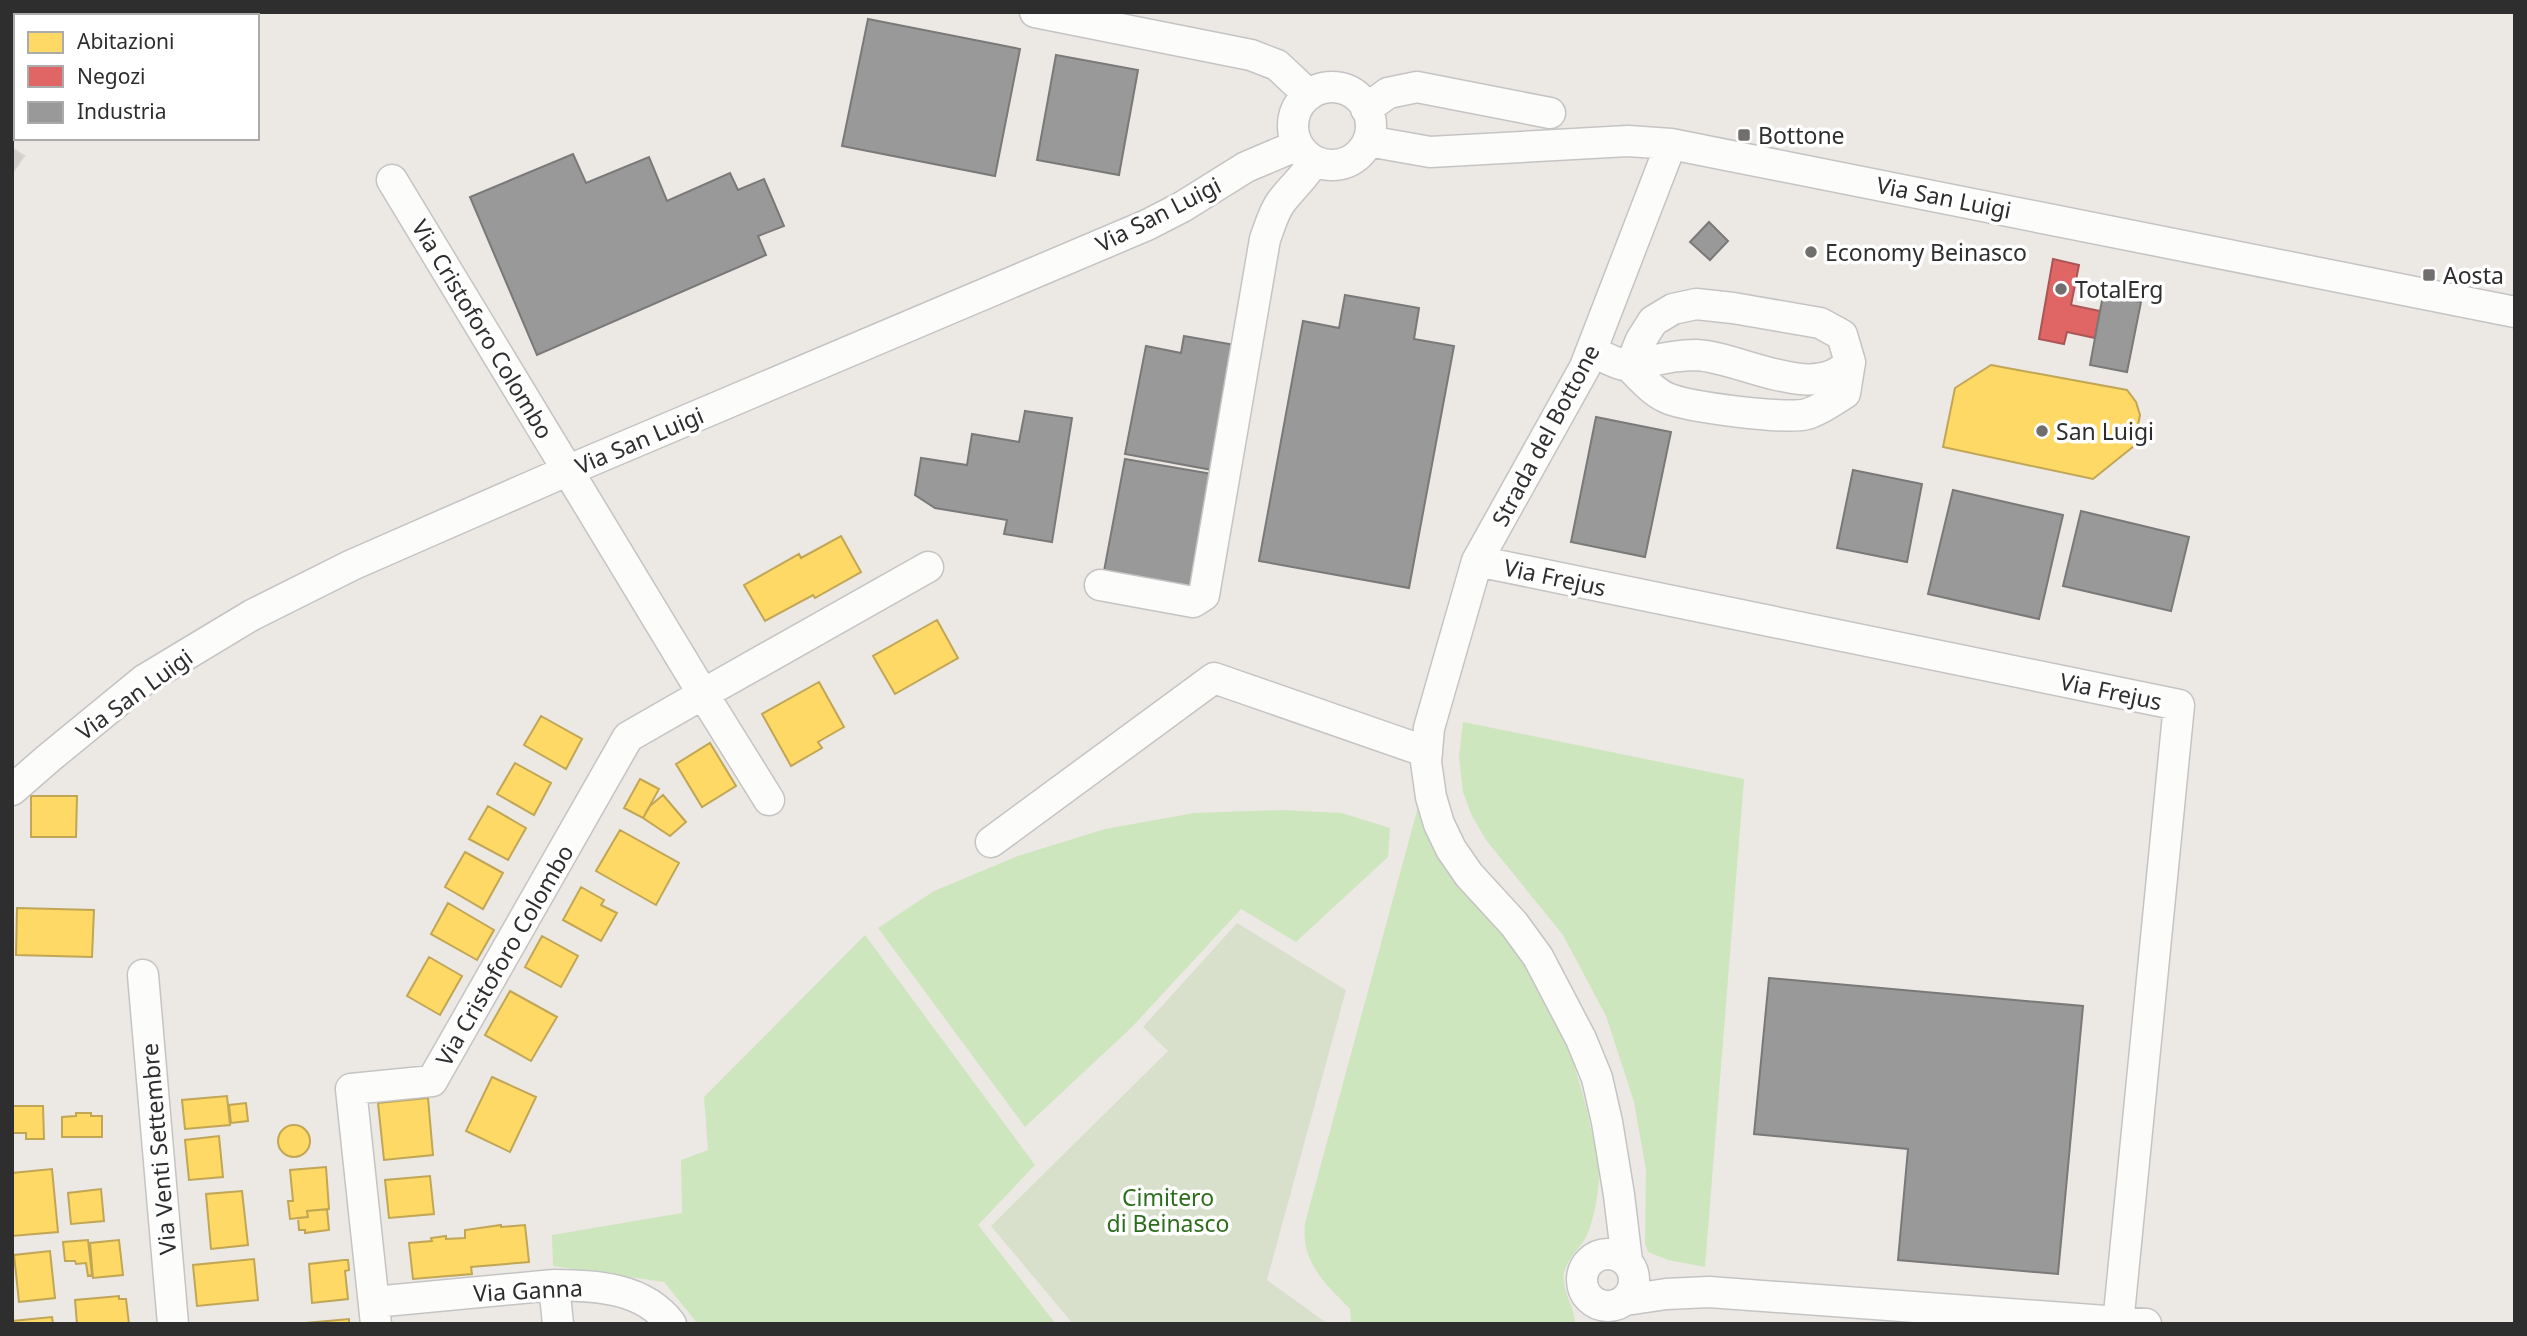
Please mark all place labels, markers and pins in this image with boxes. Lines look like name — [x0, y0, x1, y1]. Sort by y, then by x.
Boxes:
place label: Bottone — [1758, 119, 1845, 151]
marker: Bottone — [1736, 127, 1752, 143]
place label: Economy Beinasco — [1825, 236, 2027, 268]
marker: Economy Beinasco — [1803, 244, 1819, 260]
place label: Aosta — [2443, 259, 2504, 291]
marker: Aosta — [2421, 267, 2437, 283]
place label: TotalErg — [2075, 273, 2163, 305]
marker: TotalErg — [2053, 281, 2069, 297]
place label: San Luigi — [2056, 415, 2154, 447]
marker: San Luigi — [2034, 423, 2050, 439]

